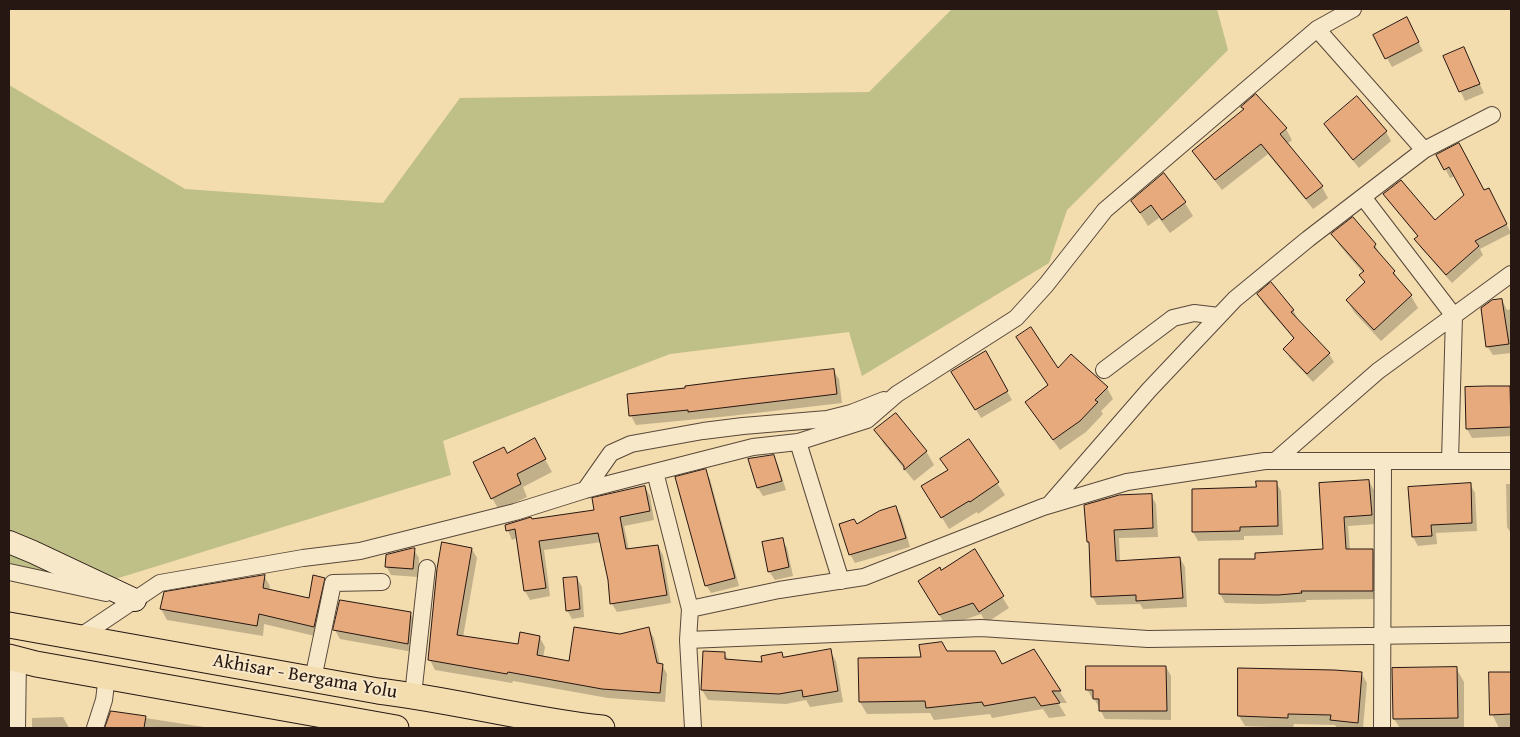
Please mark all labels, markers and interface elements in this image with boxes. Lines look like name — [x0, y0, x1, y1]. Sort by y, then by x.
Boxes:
street label: Akhisar - Bergama Yolu — [211, 650, 399, 704]

